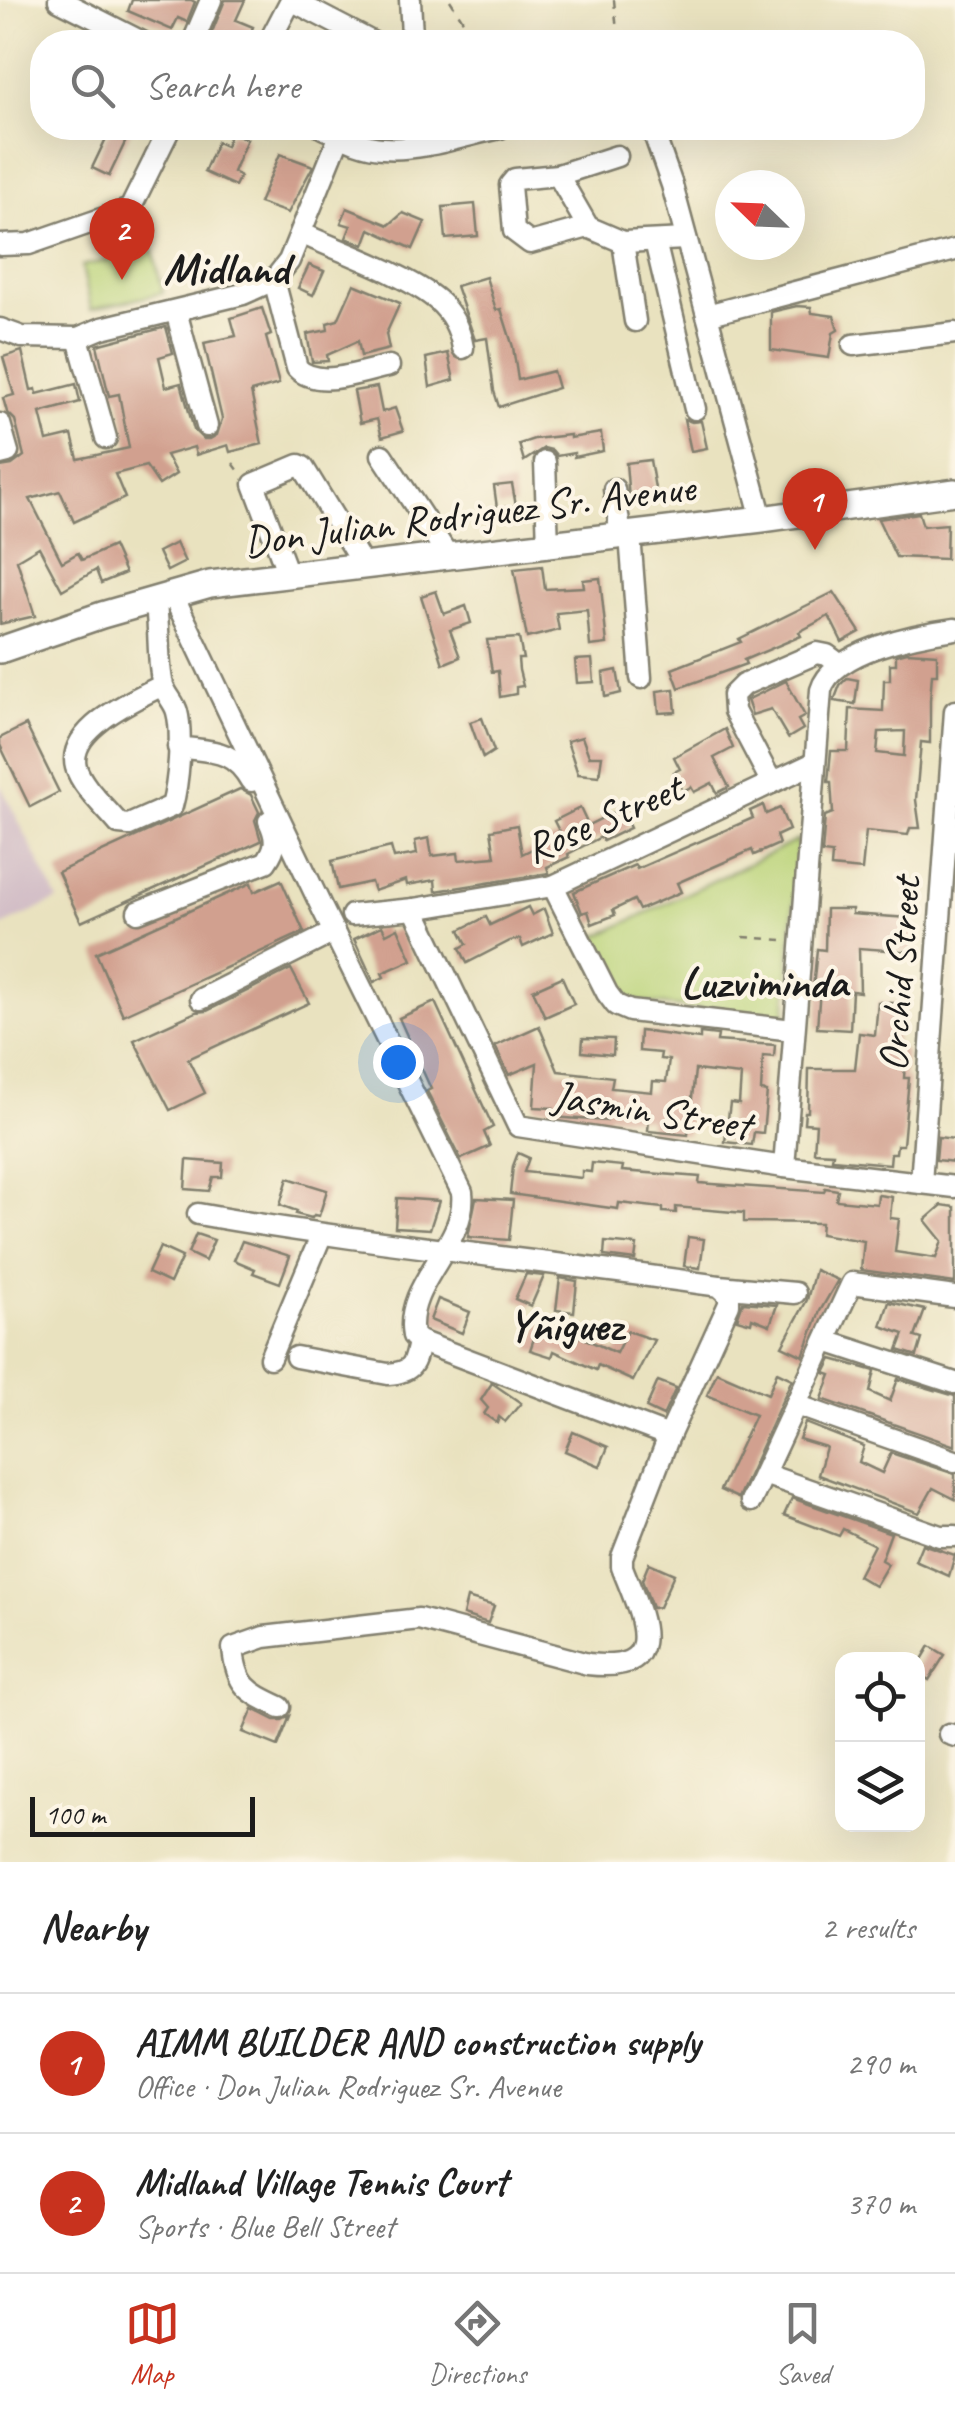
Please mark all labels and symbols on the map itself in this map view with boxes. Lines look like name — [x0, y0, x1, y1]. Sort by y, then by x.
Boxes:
north arrow — [715, 170, 805, 260]
pin: 2 — [90, 198, 154, 280]
district label: Midland — [163, 240, 296, 297]
street label: Don Julian Rodriguez Sr. Avenue — [241, 460, 700, 568]
pin: 1 — [782, 468, 848, 550]
street label: Rose Street — [517, 760, 694, 875]
street label: Orchid Street — [866, 871, 933, 1073]
district label: Luzviminda — [681, 954, 851, 1011]
your location — [373, 1037, 424, 1088]
street label: Jasmin Street — [547, 1068, 759, 1153]
district label: Yñiguez — [508, 1297, 627, 1354]
scale bar — [30, 1792, 255, 1836]

